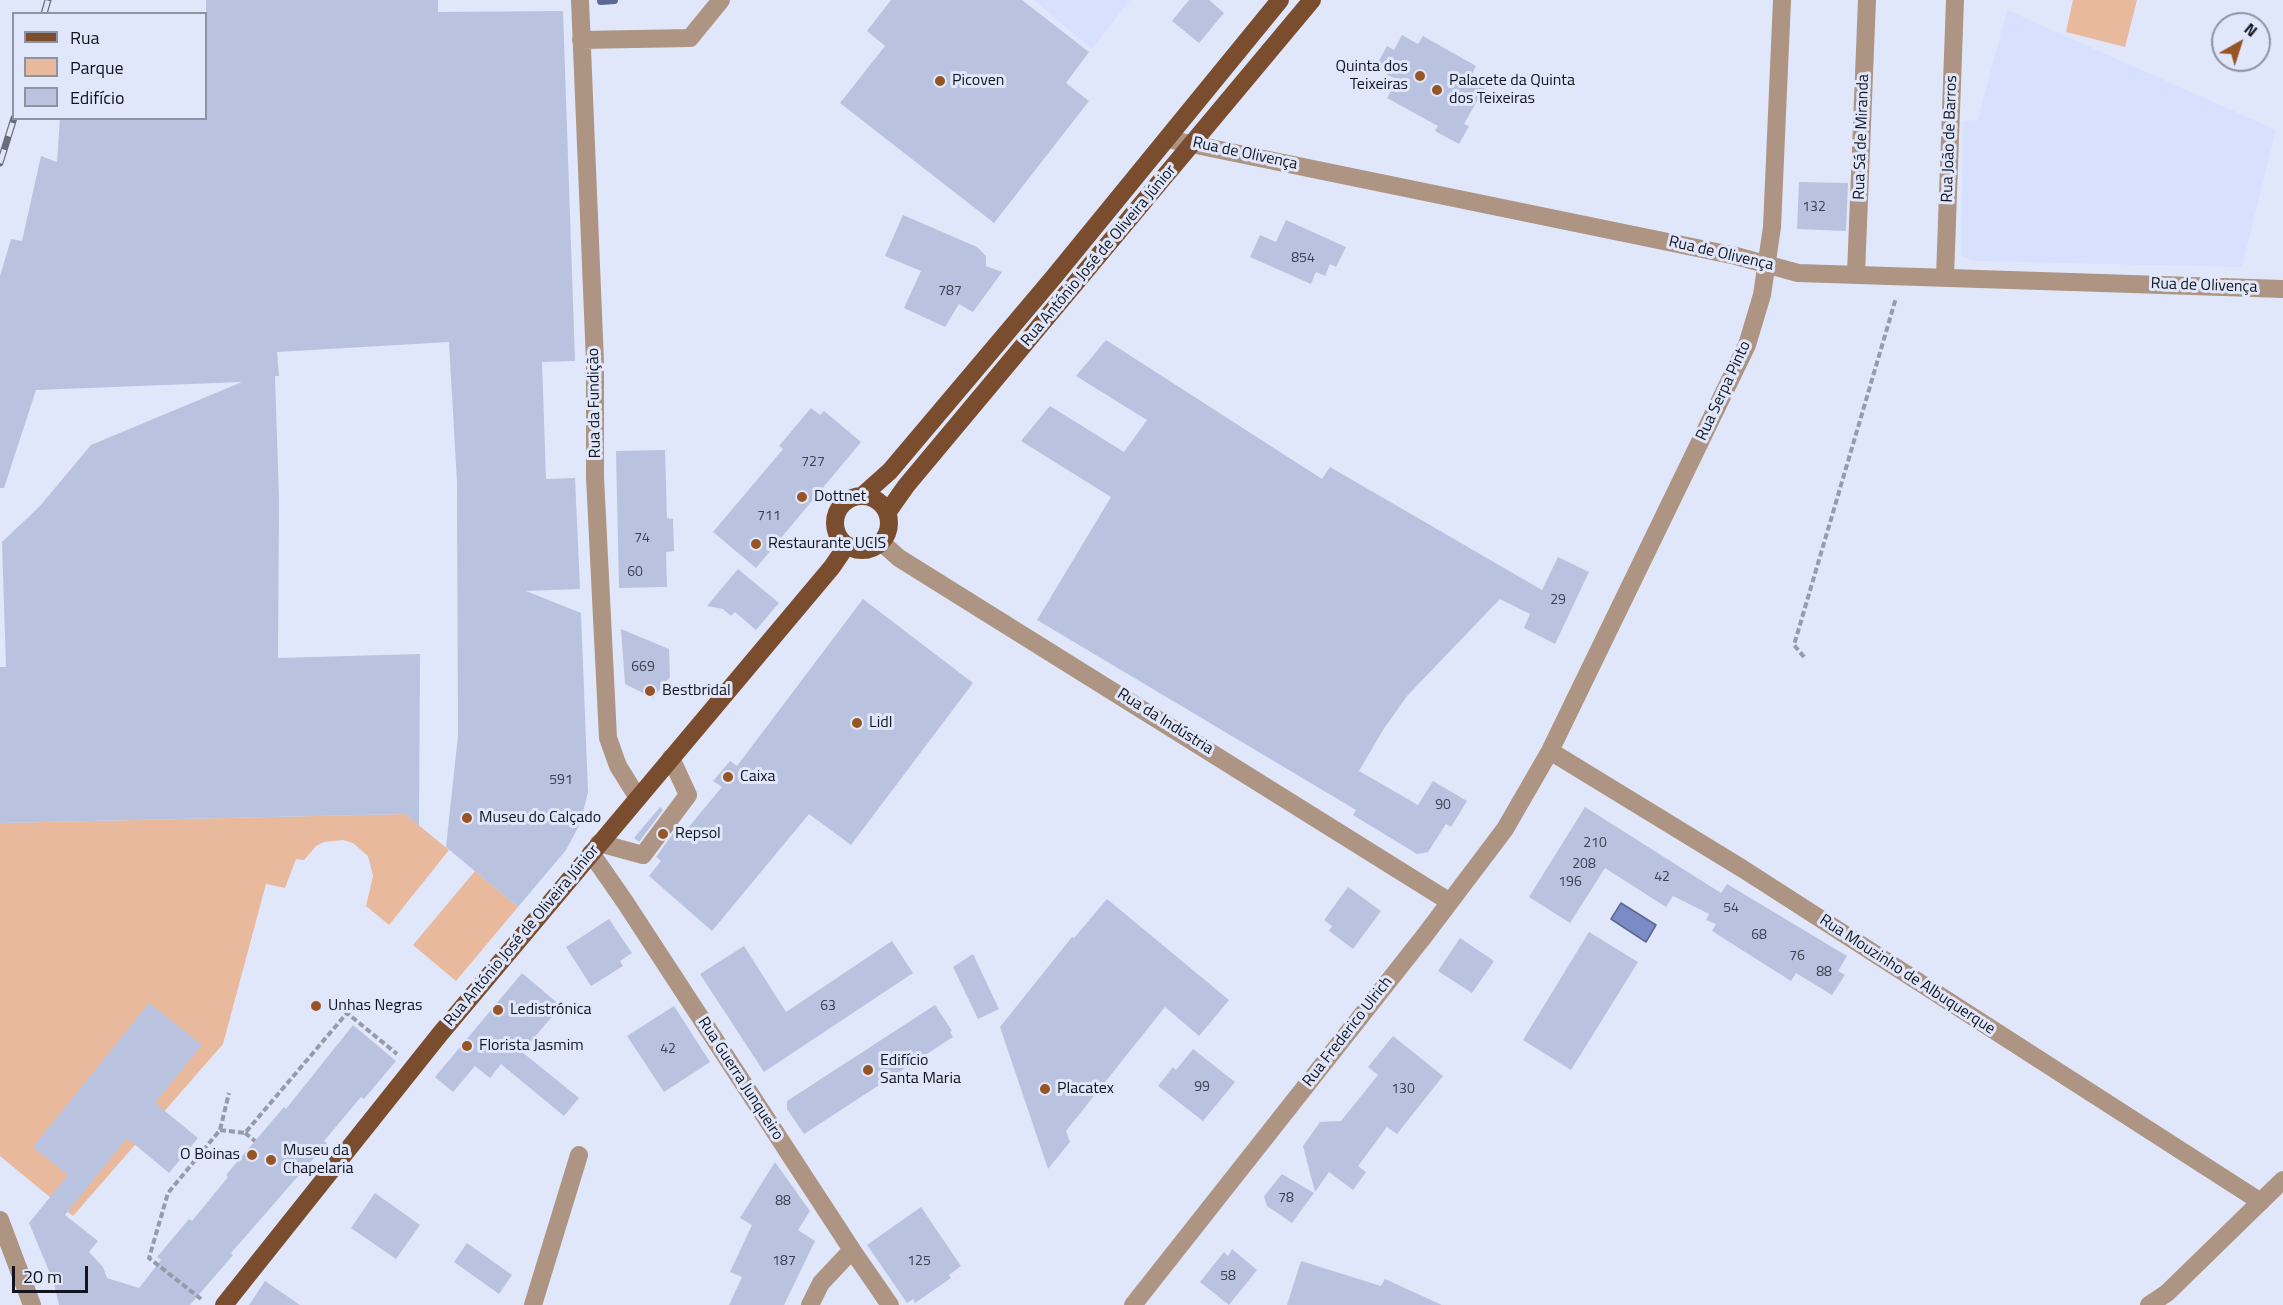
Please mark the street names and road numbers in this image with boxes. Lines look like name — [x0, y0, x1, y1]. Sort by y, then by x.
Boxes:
street label: Rua Sá de Miranda — [1850, 74, 1874, 200]
street label: Rua João de Barros — [1938, 75, 1962, 203]
street label: Rua de Olivença — [1191, 133, 1299, 175]
street label: Rua António José de Oliveira Júnior — [1017, 161, 1181, 351]
street label: Rua de Olivença — [1667, 233, 1775, 275]
street label: Rua de Olivença — [2150, 275, 2258, 297]
street label: Rua Serpa Pinto — [1693, 338, 1755, 444]
street label: Rua da Fundição — [584, 348, 606, 458]
street label: Rua da Indústria — [1114, 685, 1216, 759]
street label: Rua António José de Oliveira Júnior — [440, 841, 604, 1031]
street label: Rua Mouzinho de Albuquerque — [1816, 911, 1998, 1039]
street label: Rua Frederico Ulrich — [1299, 973, 1397, 1091]
street label: Rua Guerra Junqueiro — [693, 1014, 787, 1144]

